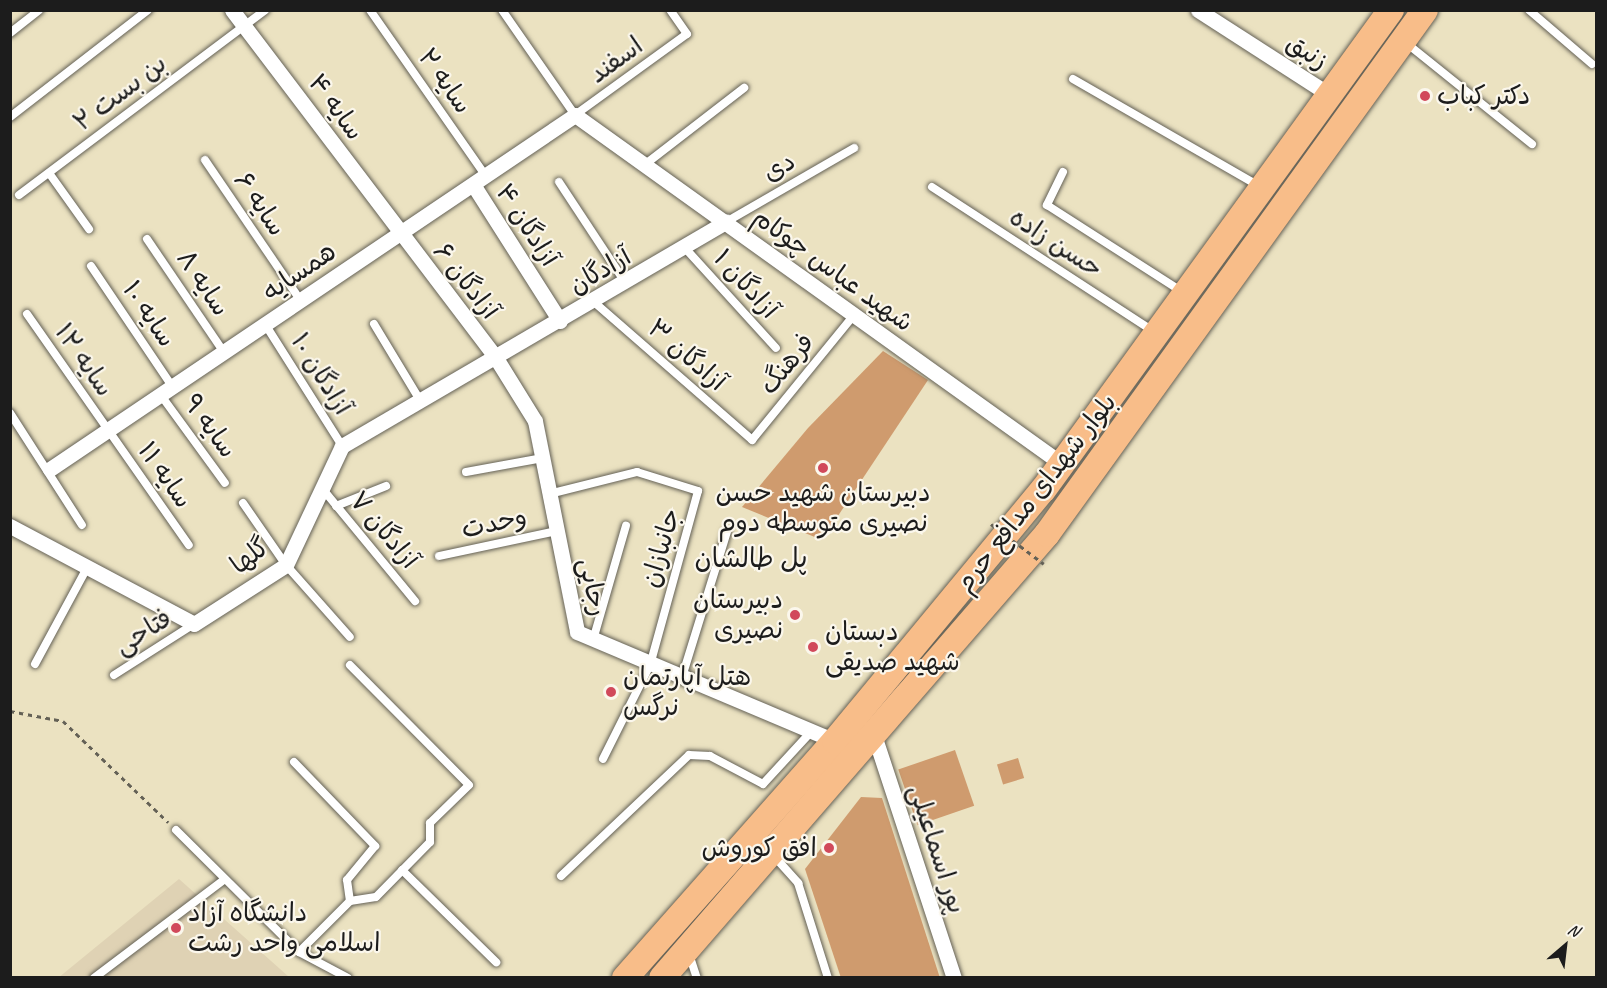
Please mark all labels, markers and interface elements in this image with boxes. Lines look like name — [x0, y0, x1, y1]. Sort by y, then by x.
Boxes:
street label: زنبق — [1280, 27, 1334, 77]
street label: اسفند — [583, 30, 649, 90]
street label: سایه ۲ — [411, 42, 479, 120]
street label: بن بست ۲ — [67, 48, 173, 138]
street label: سایه ۴ — [302, 68, 370, 146]
place label: دکتر کباب — [1437, 80, 1530, 112]
marker: دکتر کباب — [1418, 89, 1432, 103]
street label: دی — [757, 145, 801, 189]
street label: سایه ۶ — [227, 166, 293, 242]
street label: آزادگان ۴ — [489, 178, 565, 272]
street label: شهید عباس چوکام — [747, 201, 919, 339]
street label: حسن زاده — [1004, 201, 1108, 285]
street label: همسایه — [256, 236, 342, 308]
street label: آزادگان ۶ — [426, 237, 506, 325]
street label: آزادگان — [563, 241, 637, 301]
street label: آزادگان ۱ — [707, 243, 785, 325]
street label: سایه ۸ — [170, 244, 236, 322]
street label: سایه ۱۰ — [116, 275, 182, 353]
street label: آزادگان ۳ — [641, 312, 733, 398]
street label: سایه ۱۲ — [48, 318, 120, 402]
street label: آزادگان ۱۰ — [284, 327, 358, 421]
street label: فرهنگ — [753, 327, 821, 401]
street label: بلوار شهدای مدافع حرم — [949, 387, 1123, 599]
street label: سایه ۹ — [176, 388, 244, 464]
street label: سایه ۱۱ — [131, 436, 199, 514]
marker: دبیرستان شهید حسن نصیری متوسطه دوم — [816, 461, 830, 475]
place label: دبیرستان شهید حسن نصیری متوسطه دوم — [715, 477, 931, 538]
street label: آزادگان ۷ — [343, 485, 425, 575]
street label: وحدت — [459, 501, 529, 545]
street label: جانبازان — [635, 505, 687, 591]
street label: گلها — [224, 531, 276, 581]
district label: پل طالشان — [695, 543, 807, 575]
street label: رجایی — [572, 555, 614, 619]
place label: دبیرستان نصیری — [693, 584, 783, 646]
street label: فتاحی — [109, 602, 177, 662]
marker: دبیرستان نصیری — [788, 608, 802, 622]
place label: دبستان شهید صدیقی — [825, 616, 960, 678]
marker: دبستان شهید صدیقی — [806, 640, 820, 654]
place label: هتل آپارتمان نرگس — [623, 661, 751, 722]
marker: هتل آپارتمان نرگس — [604, 685, 618, 699]
street label: پور اسماعیلی — [902, 781, 972, 917]
place label: افق کوروش — [701, 832, 817, 864]
marker: افق کوروش — [822, 841, 836, 855]
place label: دانشگاه آزاد اسلامی واحد رشت — [188, 897, 380, 958]
north arrow — [1535, 916, 1595, 976]
text: N — [1564, 919, 1583, 941]
marker: دانشگاه آزاد اسلامی واحد رشت — [169, 921, 183, 935]

